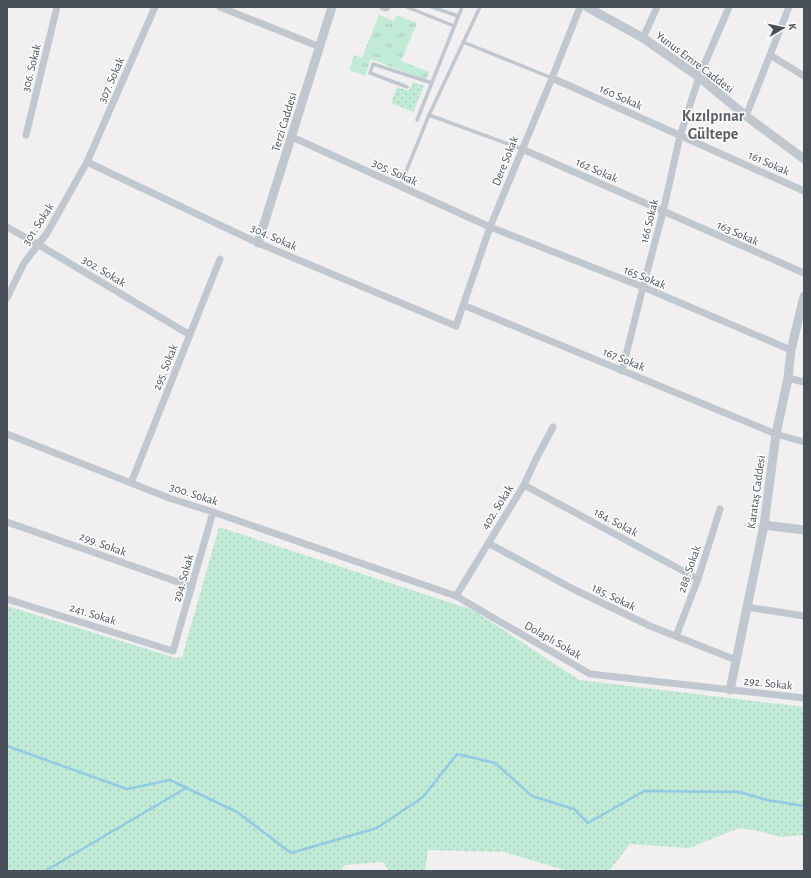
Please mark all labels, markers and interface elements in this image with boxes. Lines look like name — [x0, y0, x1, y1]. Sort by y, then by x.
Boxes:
north arrow — [763, 8, 803, 48]
text: K — [786, 22, 798, 31]
street label: Yunus Emre Caddesi — [654, 29, 736, 95]
street label: 306. Sokak — [19, 42, 43, 93]
street label: 307. Sokak — [96, 55, 127, 105]
street label: 160 Sokak — [598, 82, 645, 112]
street label: Terzi Caddesi — [269, 91, 299, 153]
district label: Kızılpınar Gültepe — [682, 108, 745, 142]
street label: Dere Sokak — [490, 134, 521, 187]
street label: 161 Sokak — [747, 149, 792, 178]
street label: 162 Sokak — [574, 155, 620, 185]
street label: 305. Sokak — [370, 156, 420, 188]
street label: 166 Sokak — [638, 197, 660, 244]
street label: 301. Sokak — [20, 200, 56, 247]
street label: 163 Sokak — [715, 219, 761, 248]
street label: 304. Sokak — [249, 221, 299, 253]
street label: 302. Sokak — [80, 253, 129, 289]
street label: 165 Sokak — [622, 263, 668, 291]
street label: 295. Sokak — [150, 342, 180, 392]
street label: 167 Sokak — [601, 345, 647, 373]
street label: Karataş Caddesi — [745, 455, 767, 529]
street label: 300. Sokak — [168, 481, 220, 508]
street label: 402. Sokak — [479, 482, 516, 531]
street label: 184. Sokak — [592, 505, 640, 539]
street label: 299. Sokak — [78, 530, 129, 558]
street label: 288. Sokak — [675, 543, 703, 594]
street label: 294. Sokak — [170, 552, 196, 603]
street label: 185. Sokak — [590, 581, 638, 613]
street label: 241. Sokak — [68, 601, 118, 627]
street label: Dolaplı Sokak — [522, 619, 584, 661]
street label: 292. Sokak — [743, 674, 793, 692]

